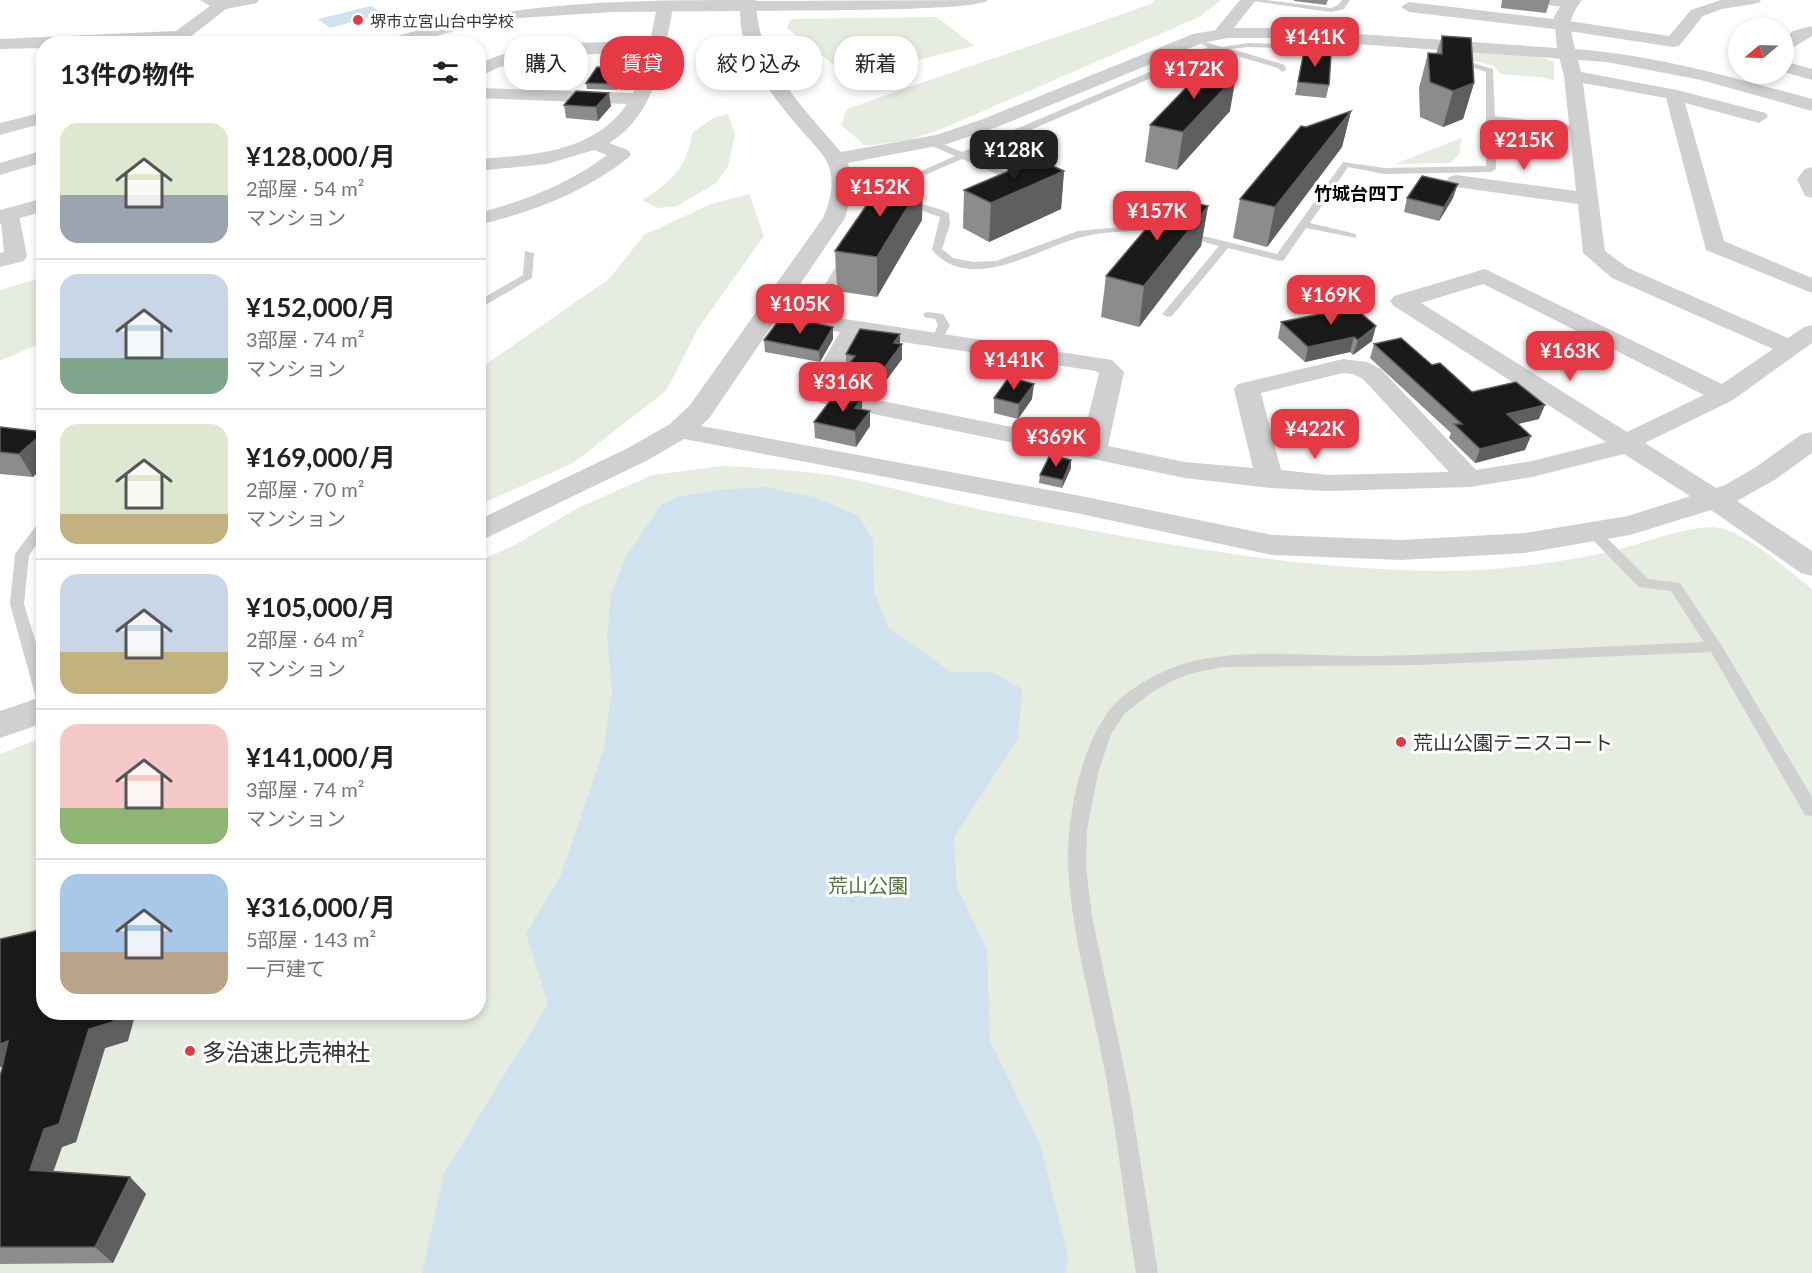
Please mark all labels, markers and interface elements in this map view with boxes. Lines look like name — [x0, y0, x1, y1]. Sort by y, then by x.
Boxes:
place label: 堺市立宮山台中学校 — [370, 11, 514, 30]
marker: 堺市立宮山台中学校 — [351, 13, 365, 27]
pin: ¥141K — [1273, 17, 1357, 68]
north arrow — [1728, 18, 1794, 84]
map controls — [1728, 18, 1794, 84]
text: ¥141K — [1285, 24, 1345, 48]
chip: 購入 — [504, 36, 588, 90]
chip: 賃貸 — [600, 36, 684, 90]
chip: 絞り込み — [696, 36, 822, 90]
chip: 新着 — [834, 36, 918, 90]
pin: ¥172K — [1152, 49, 1236, 100]
icon: filters — [429, 56, 462, 89]
text: ¥172K — [1164, 56, 1224, 80]
text: 13件の物件 — [60, 58, 194, 90]
pin: ¥215K — [1482, 120, 1566, 171]
text: ¥215K — [1494, 127, 1554, 151]
pin: ¥128K — [972, 130, 1056, 181]
text: ¥128K — [984, 137, 1044, 161]
text: ¥128,000/月 — [246, 140, 396, 172]
icon: home — [108, 147, 180, 219]
pin: ¥152K — [838, 167, 922, 218]
text: ¥152K — [850, 174, 910, 198]
text: 2部屋 · 54 m² — [246, 176, 365, 200]
district label: 竹城台四丁 — [1314, 182, 1404, 204]
pin: ¥157K — [1115, 191, 1199, 242]
text: ¥157K — [1127, 198, 1187, 222]
text: マンション — [246, 205, 346, 229]
pin: ¥169K — [1289, 275, 1373, 326]
text: ¥169K — [1301, 282, 1361, 306]
pin: ¥105K — [758, 284, 842, 335]
text: ¥152,000/月 — [246, 291, 396, 323]
text: ¥105K — [770, 291, 830, 315]
icon: home — [108, 298, 180, 370]
text: 3部屋 · 74 m² — [246, 327, 365, 351]
pin: ¥163K — [1528, 331, 1612, 382]
text: ¥163K — [1540, 338, 1600, 362]
pin: ¥141K — [972, 340, 1056, 391]
text: ¥141K — [984, 347, 1044, 371]
text: マンション — [246, 356, 346, 380]
pin: ¥316K — [801, 362, 885, 413]
text: ¥316K — [813, 369, 873, 393]
pin: ¥422K — [1273, 409, 1357, 460]
text: ¥422K — [1285, 416, 1345, 440]
pin: ¥369K — [1014, 417, 1098, 468]
text: ¥369K — [1026, 424, 1086, 448]
text: ¥169,000/月 — [246, 441, 396, 473]
icon: home — [108, 448, 180, 520]
text: 2部屋 · 70 m² — [246, 477, 365, 501]
text: マンション — [246, 506, 346, 530]
text: ¥105,000/月 — [246, 591, 396, 623]
icon: home — [108, 598, 180, 670]
text: 2部屋 · 64 m² — [246, 627, 365, 651]
text: マンション — [246, 656, 346, 680]
place label: 荒山公園テニスコート — [1413, 730, 1613, 754]
marker: 荒山公園テニスコート — [1394, 735, 1408, 749]
text: ¥141,000/月 — [246, 741, 396, 773]
icon: home — [108, 748, 180, 820]
text: 3部屋 · 74 m² — [246, 777, 365, 801]
text: マンション — [246, 806, 346, 830]
park label: 荒山公園 — [828, 873, 908, 897]
text: ¥316,000/月 — [246, 891, 396, 923]
icon: home — [108, 898, 180, 970]
text: 5部屋 · 143 m² — [246, 927, 376, 951]
text: 一戸建て — [246, 956, 326, 980]
place label: 多治速比売神社 — [202, 1037, 370, 1066]
marker: 多治速比売神社 — [183, 1044, 197, 1058]

